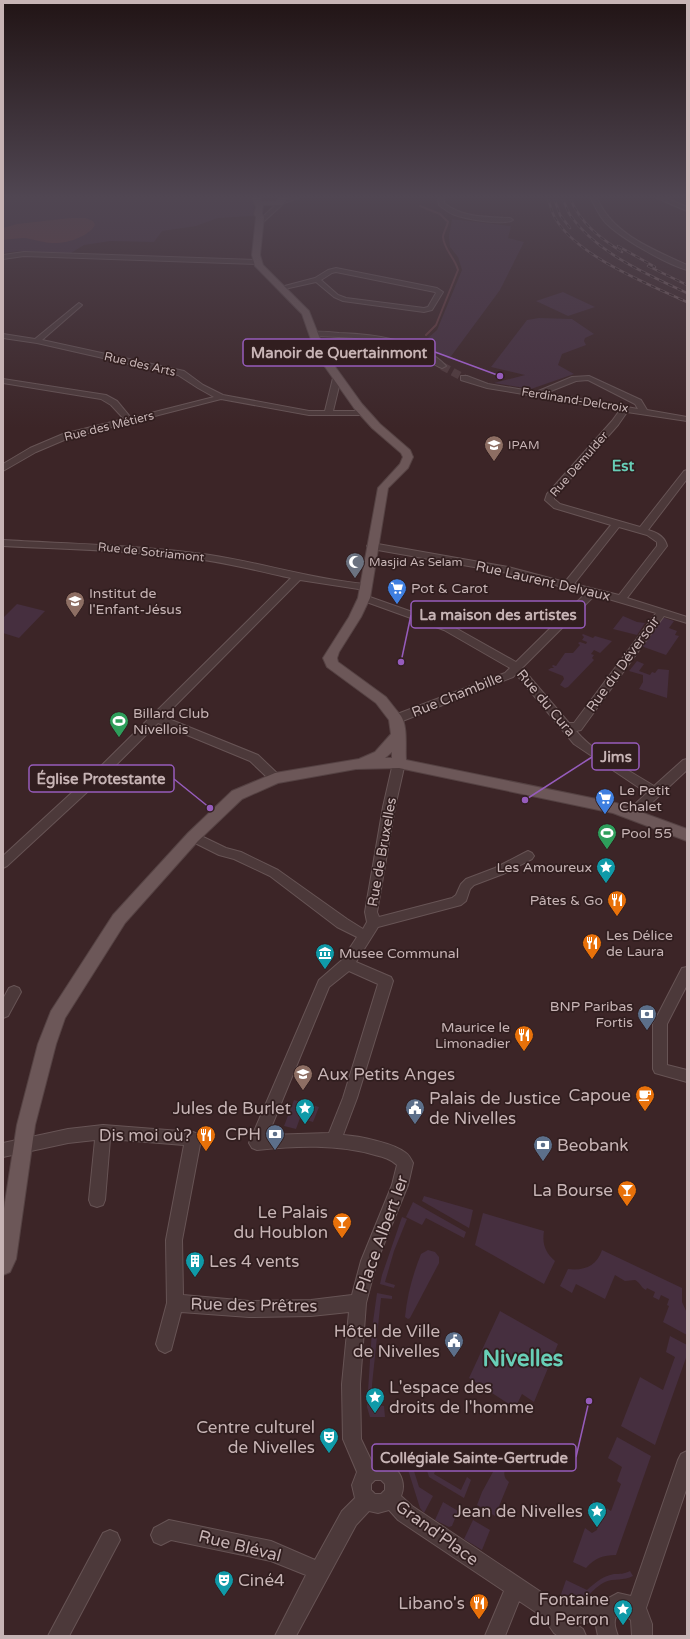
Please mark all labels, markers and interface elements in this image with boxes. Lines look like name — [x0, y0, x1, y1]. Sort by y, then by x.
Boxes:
callout: Manoir de Quertainmont — [243, 339, 435, 366]
text: Manoir de Quertainmont — [251, 344, 427, 362]
street label: Rue des Arts — [103, 349, 177, 379]
street label: Ferdinand-Delcroix — [521, 385, 629, 415]
street label: Rue des Métiers — [63, 408, 156, 444]
street label: Rue Demulder — [547, 428, 611, 499]
school or university icon: IPAM — [483, 434, 505, 462]
place label: IPAM — [508, 438, 540, 452]
district label: Est — [612, 457, 634, 475]
street label: Rue de Sotriamont — [97, 539, 205, 565]
mosque icon: Masjid As Selam — [344, 551, 366, 579]
place label: Masjid As Selam — [369, 555, 463, 569]
street label: Rue Laurent Delvaux — [474, 557, 612, 605]
supermarket icon: Pot & Carot — [386, 577, 408, 605]
place label: Pot & Carot — [411, 580, 489, 597]
place label: Institut de l'Enfant-Jésus — [89, 585, 182, 618]
school or university icon: Institut de l'Enfant-Jésus — [64, 590, 86, 618]
callout: La maison des artistes — [411, 601, 585, 628]
text: La maison des artistes — [419, 606, 577, 624]
street label: Rue du Déversoir — [583, 612, 664, 715]
street label: Rue du Cura — [513, 666, 579, 740]
street label: Rue Chambille — [409, 669, 505, 721]
place label: Billard Club Nivellois — [133, 705, 209, 738]
sports icon: Billard Club Nivellois — [108, 710, 130, 738]
callout: Jims — [592, 743, 639, 770]
text: Jims — [599, 748, 632, 766]
callout: Église Protestante — [29, 765, 174, 792]
text: Église Protestante — [37, 769, 166, 789]
place label: Le Petit Chalet — [619, 782, 671, 815]
supermarket icon: Le Petit Chalet — [594, 787, 616, 815]
street label: Rue de Bruxelles — [364, 796, 400, 908]
sports icon: Pool 55 — [596, 822, 618, 850]
place label: Pool 55 — [621, 825, 672, 842]
place icon: Les Amoureux — [595, 856, 617, 884]
place label: Les Amoureux — [496, 859, 592, 876]
restaurant icon: Pâtes & Go — [606, 889, 628, 917]
place label: Pâtes & Go — [530, 892, 603, 909]
place label: Les Délice de Laura — [606, 927, 673, 960]
restaurant icon: Les Délice de Laura — [581, 932, 603, 960]
museum icon: Musee Communal — [314, 942, 336, 970]
place label: Musee Communal — [339, 945, 459, 962]
place label: BNP Paribas Fortis — [550, 998, 633, 1031]
bank icon: BNP Paribas Fortis — [636, 1003, 658, 1031]
place label: Maurice le Limonadier — [435, 1019, 511, 1052]
restaurant icon: Maurice le Limonadier — [513, 1024, 535, 1052]
school or university icon: Aux Petits Anges — [292, 1063, 314, 1091]
place label: Aux Petits Anges — [317, 1064, 455, 1085]
cafe icon: Capoue — [634, 1084, 656, 1112]
place label: Capoue — [569, 1085, 631, 1106]
place label: Palais de Justice de Nivelles — [429, 1088, 561, 1129]
place icon: Jules de Burlet — [294, 1097, 316, 1125]
public building icon: Palais de Justice de Nivelles — [404, 1097, 426, 1125]
place label: Jules de Burlet — [173, 1098, 292, 1119]
bank icon: CPH — [264, 1123, 286, 1151]
restaurant icon: Dis moi où? — [195, 1124, 217, 1152]
place label: CPH — [225, 1124, 261, 1145]
place label: Dis moi où? — [99, 1125, 192, 1146]
bank icon: Beobank — [532, 1134, 554, 1162]
place label: Beobank — [557, 1135, 629, 1156]
street label: Place Albert Ier — [351, 1172, 413, 1296]
bar icon: La Bourse — [616, 1179, 638, 1207]
place label: La Bourse — [533, 1180, 613, 1201]
place label: Le Palais du Houblon — [234, 1202, 328, 1243]
bar icon: Le Palais du Houblon — [331, 1211, 353, 1239]
building icon: Les 4 vents — [184, 1250, 206, 1278]
place label: Les 4 vents — [209, 1251, 299, 1272]
street label: Rue des Prêtres — [190, 1293, 318, 1317]
place label: Hôtel de Ville de Nivelles — [334, 1321, 440, 1362]
public building icon: Hôtel de Ville de Nivelles — [443, 1330, 465, 1358]
district label: Nivelles — [483, 1346, 564, 1372]
place label: L'espace des droits de l'homme — [389, 1377, 534, 1418]
place icon: L'espace des droits de l'homme — [364, 1386, 386, 1414]
place label: Centre culturel de Nivelles — [196, 1417, 315, 1458]
theatre icon: Centre culturel de Nivelles — [318, 1426, 340, 1454]
callout: Collégiale Sainte-Gertrude — [372, 1444, 576, 1471]
text: Collégiale Sainte-Gertrude — [380, 1449, 568, 1468]
street label: Grand'Place — [391, 1496, 483, 1570]
place icon: Jean de Nivelles — [586, 1500, 608, 1528]
place label: Jean de Nivelles — [454, 1501, 583, 1522]
street label: Rue Bléval — [196, 1526, 284, 1566]
theatre icon: Ciné4 — [213, 1569, 235, 1597]
place label: Ciné4 — [238, 1570, 285, 1591]
place label: Fontaine du Perron — [529, 1589, 609, 1630]
restaurant icon: Libano's — [468, 1592, 490, 1620]
place label: Libano's — [398, 1593, 465, 1614]
place icon: Fontaine du Perron — [612, 1598, 634, 1626]

